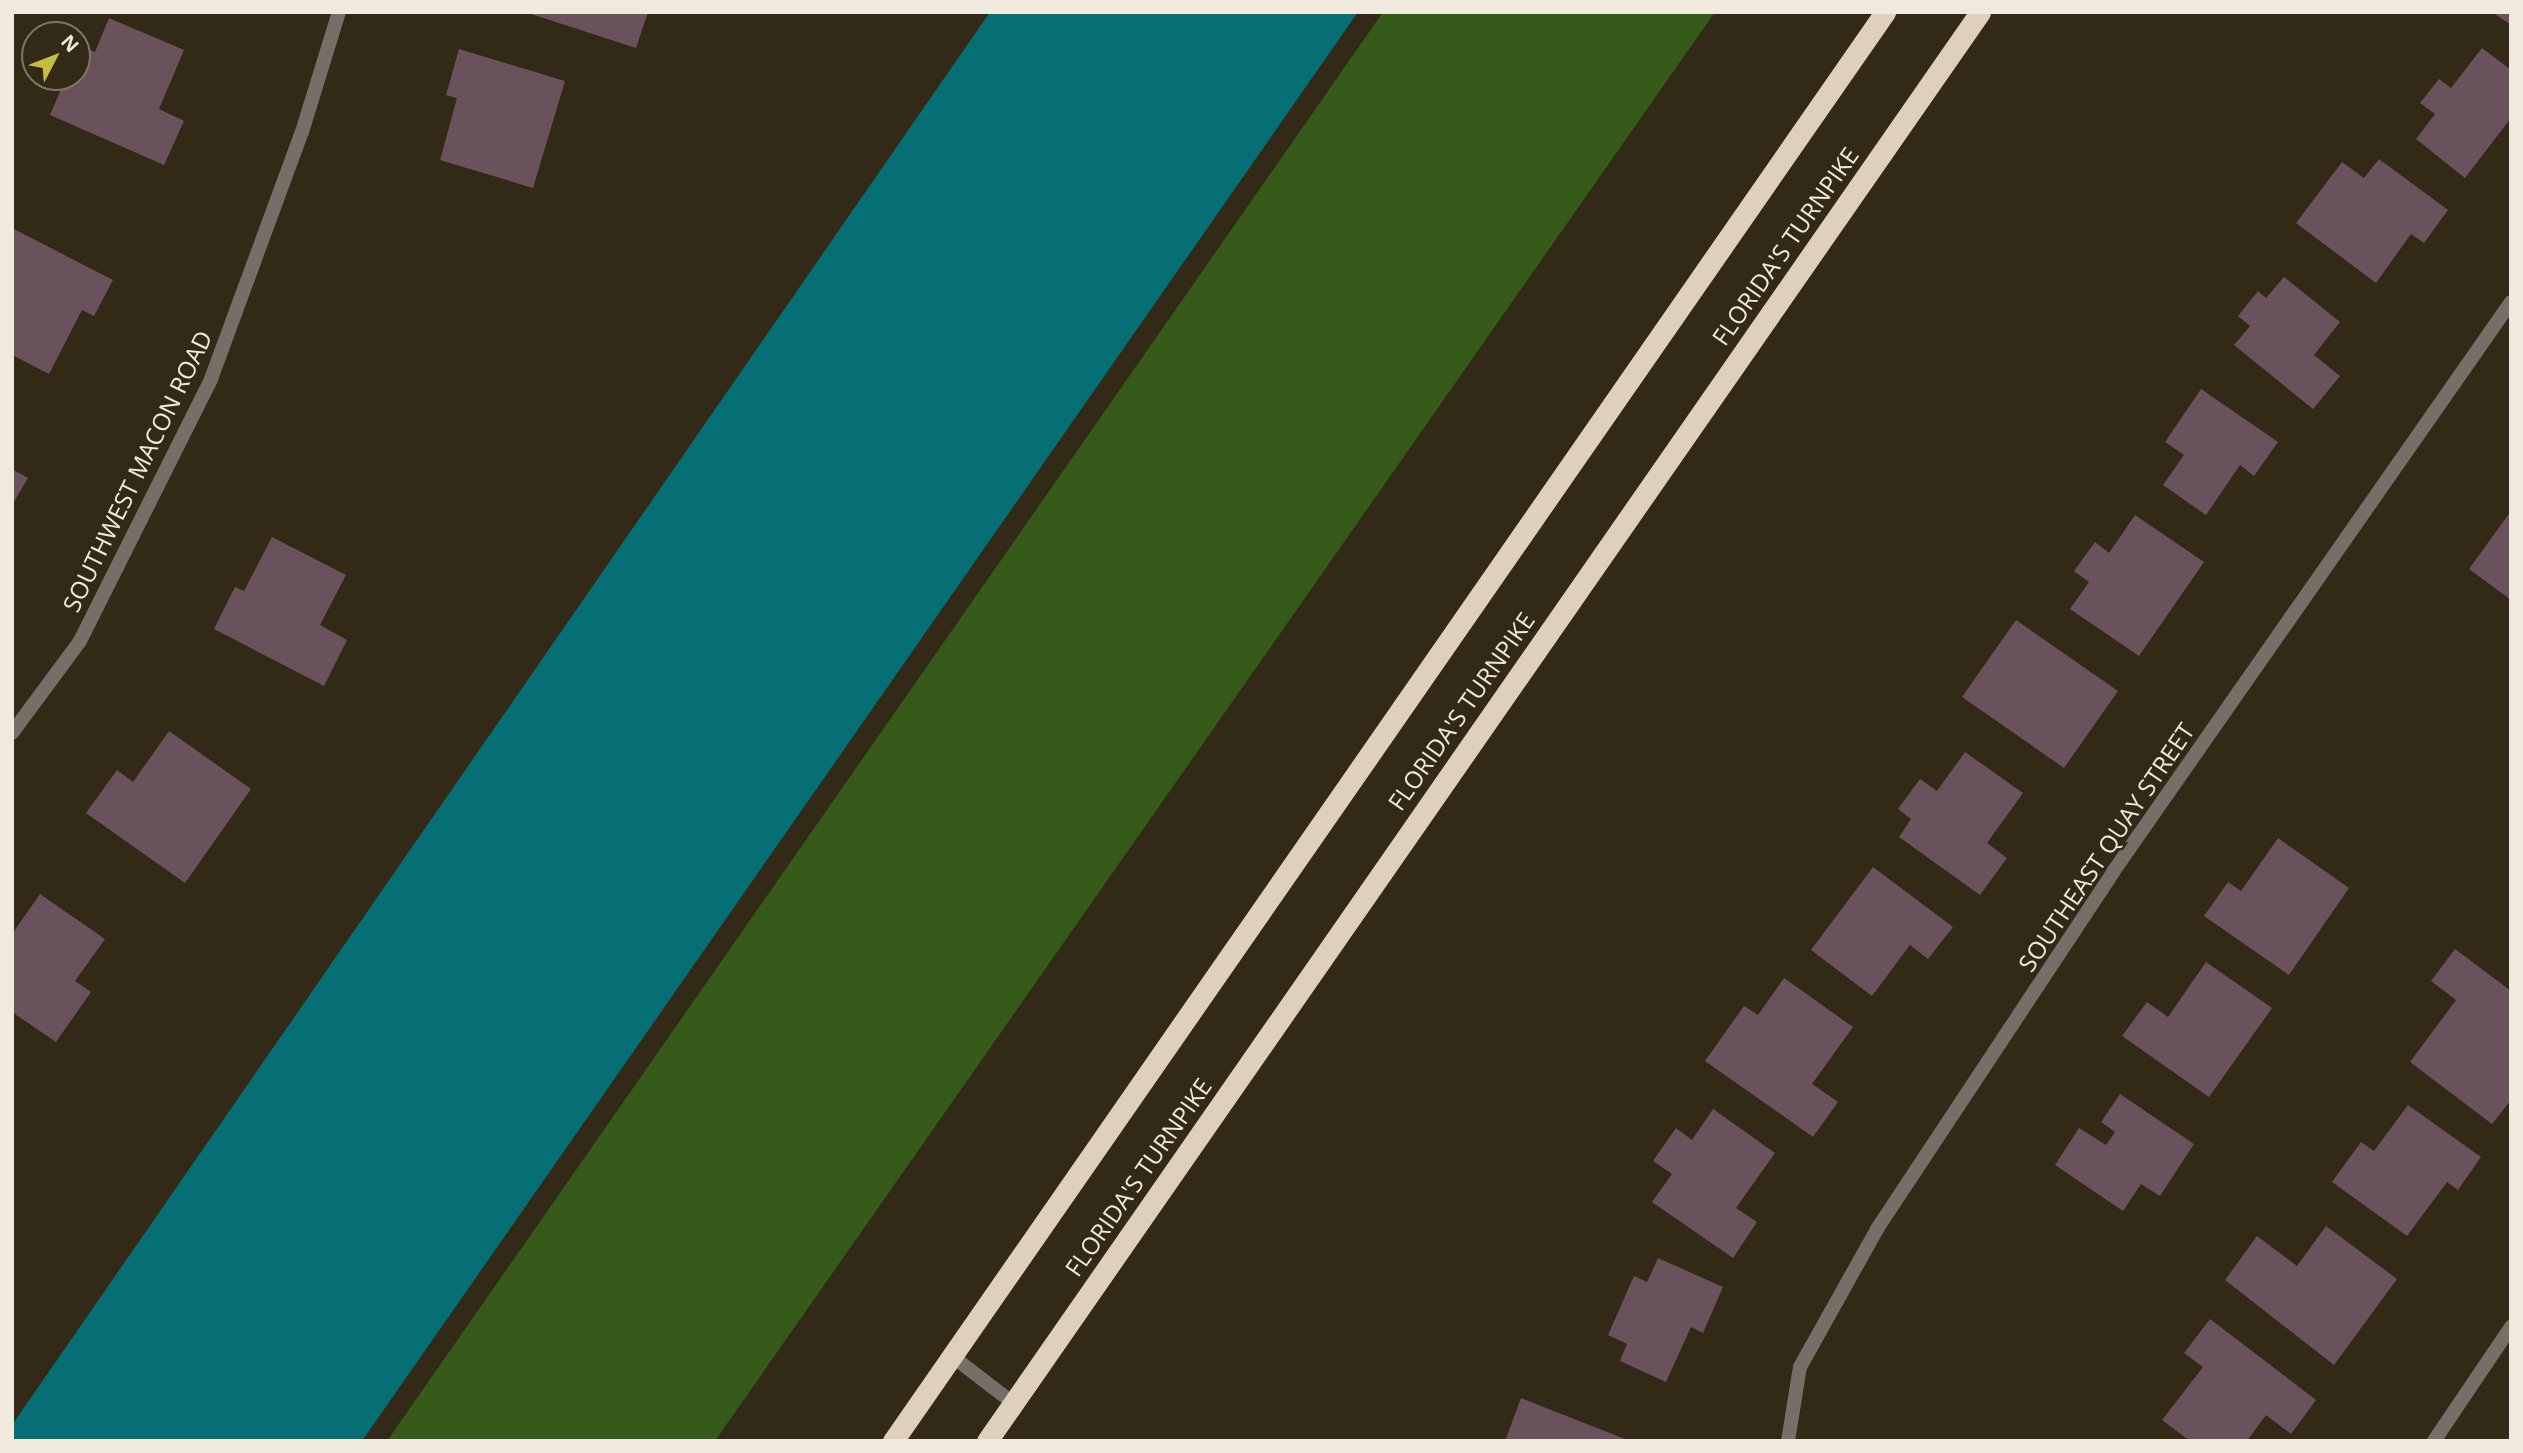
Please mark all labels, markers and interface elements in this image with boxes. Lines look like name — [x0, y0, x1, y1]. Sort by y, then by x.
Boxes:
north arrow — [21, 21, 91, 91]
text: N — [55, 29, 85, 58]
street label: FLORIDA'S TURNPIKE — [1706, 141, 1864, 351]
street label: SOUTHWEST MACON ROAD — [56, 326, 218, 616]
street label: FLORIDA'S TURNPIKE — [1382, 606, 1540, 816]
street label: SOUTHEAST QUAY STREET — [2012, 717, 2200, 977]
street label: FLORIDA'S TURNPIKE — [1059, 1072, 1217, 1282]

